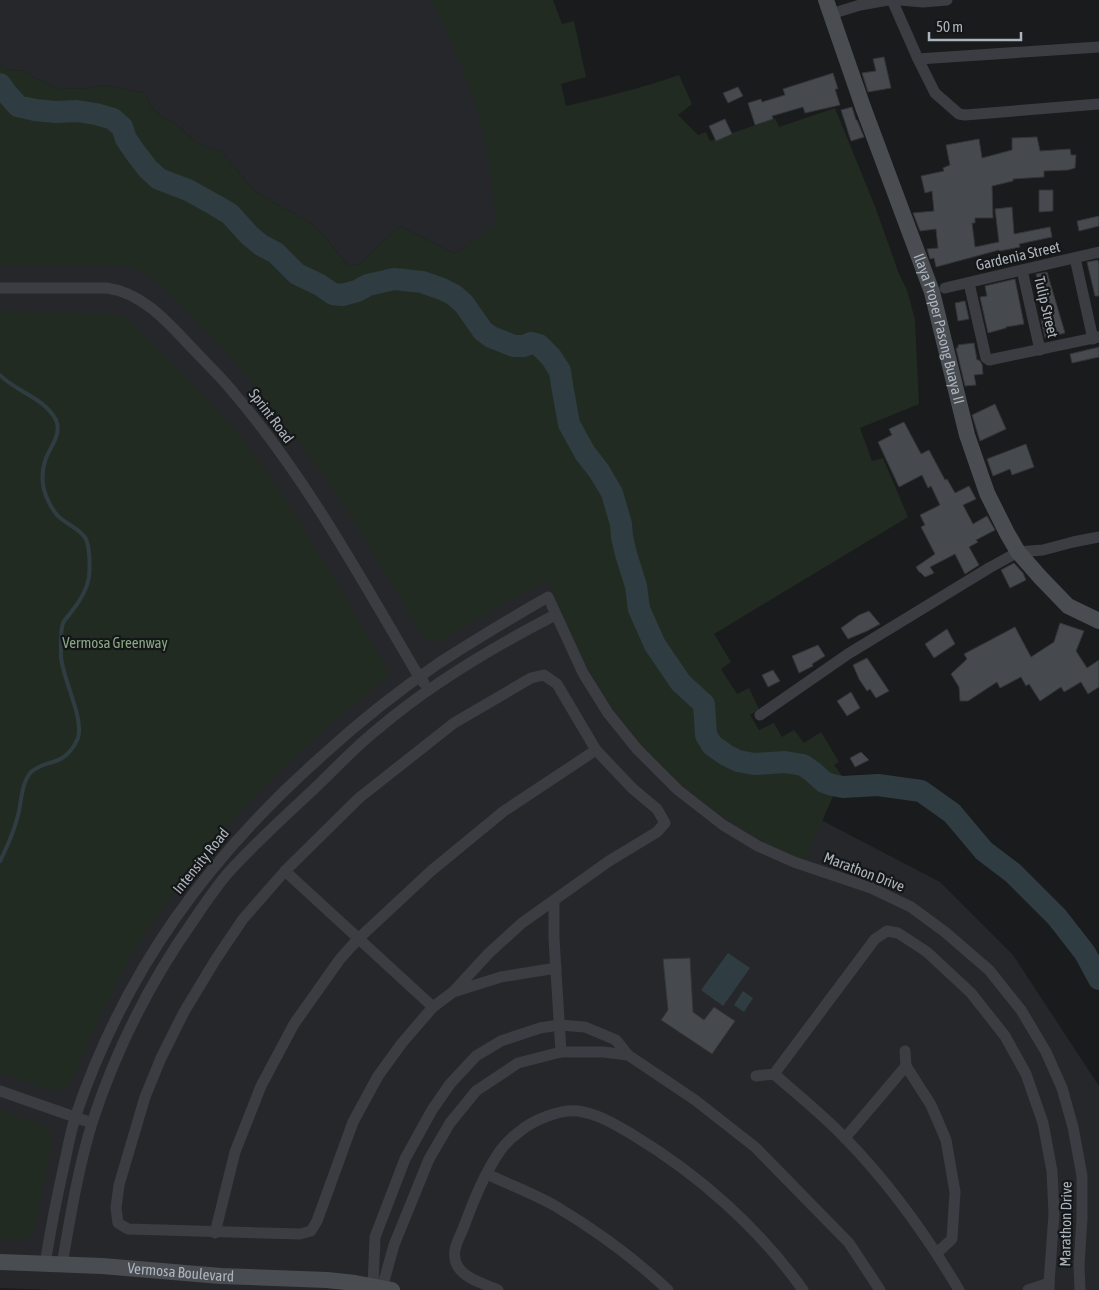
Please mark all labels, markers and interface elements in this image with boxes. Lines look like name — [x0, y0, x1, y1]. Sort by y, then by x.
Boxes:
scale bar — [929, 10, 1022, 42]
text: 50 m — [936, 18, 963, 35]
street label: Gardenia Street — [974, 238, 1062, 273]
street label: Ilaya Proper Pasong Buaya II — [910, 251, 968, 406]
street label: Tulip Street — [1031, 274, 1062, 339]
street label: Sprint Road — [245, 385, 297, 446]
park label: Vermosa Greenway — [62, 634, 168, 651]
street label: Intensity Road — [169, 825, 232, 897]
street label: Marathon Drive — [821, 848, 907, 895]
street label: Marathon Drive — [1056, 1181, 1075, 1267]
street label: Vermosa Boulevard — [127, 1259, 234, 1284]

